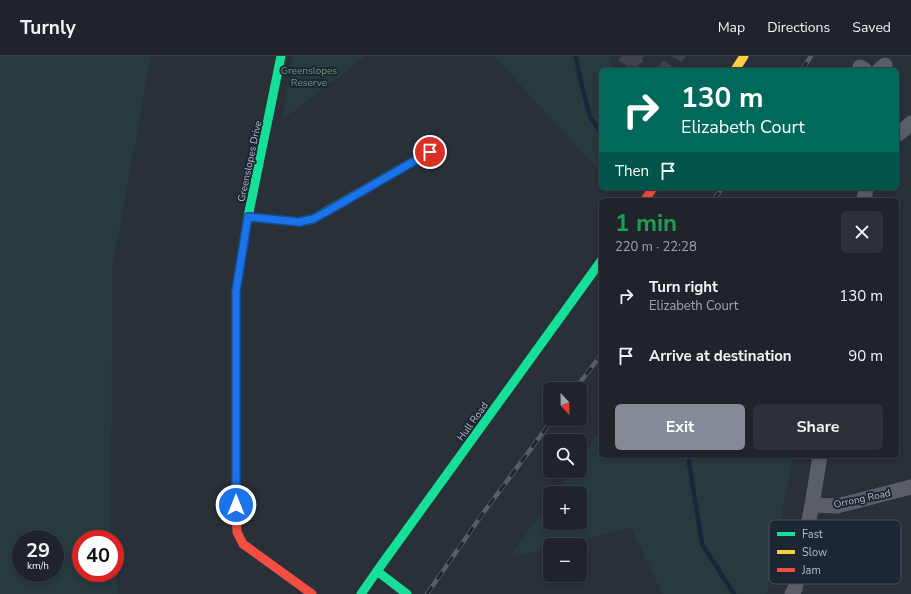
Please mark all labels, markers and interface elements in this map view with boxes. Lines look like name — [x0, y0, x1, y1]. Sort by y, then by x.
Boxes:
text: Turnly — [20, 15, 76, 41]
text: Map — [718, 18, 745, 37]
text: Directions — [767, 18, 830, 37]
text: Saved — [852, 18, 891, 37]
park label: Greenslopes Reserve — [281, 64, 337, 90]
text: 130 m — [681, 79, 764, 117]
icon: right — [615, 84, 667, 136]
text: Elizabeth Court — [681, 115, 805, 139]
street label: Greenslopes Drive — [235, 119, 265, 203]
pin — [413, 135, 447, 169]
icon: arrive — [419, 141, 441, 163]
icon: arrive — [657, 160, 679, 182]
text: Then — [615, 161, 649, 181]
text: 1 min — [615, 207, 677, 239]
button: close — [841, 211, 883, 253]
text: 220 m · 22:28 — [615, 238, 697, 256]
text: Turn right — [649, 277, 718, 297]
icon: right — [615, 285, 637, 307]
text: 130 m — [839, 286, 883, 306]
text: Elizabeth Court — [649, 297, 738, 315]
icon: arrive — [615, 345, 637, 367]
text: Arrive at destination — [649, 346, 792, 366]
text: 90 m — [848, 346, 883, 366]
north arrow — [543, 382, 587, 426]
map controls — [543, 382, 587, 582]
street label: Hull Road — [454, 399, 492, 444]
button: Exit — [615, 404, 745, 450]
button: Share — [753, 404, 883, 450]
button: search — [543, 434, 587, 478]
position arrow — [215, 484, 257, 526]
button: + — [543, 486, 587, 530]
street label: Orrong Road — [833, 486, 892, 512]
legend — [769, 520, 901, 584]
text: Fast — [802, 527, 823, 542]
speed limit sign: 40 — [72, 530, 124, 582]
text: 29 — [26, 537, 50, 564]
button: − — [543, 538, 587, 582]
text: Slow — [802, 545, 827, 560]
text: km/h — [27, 559, 49, 573]
text: Jam — [801, 563, 821, 578]

